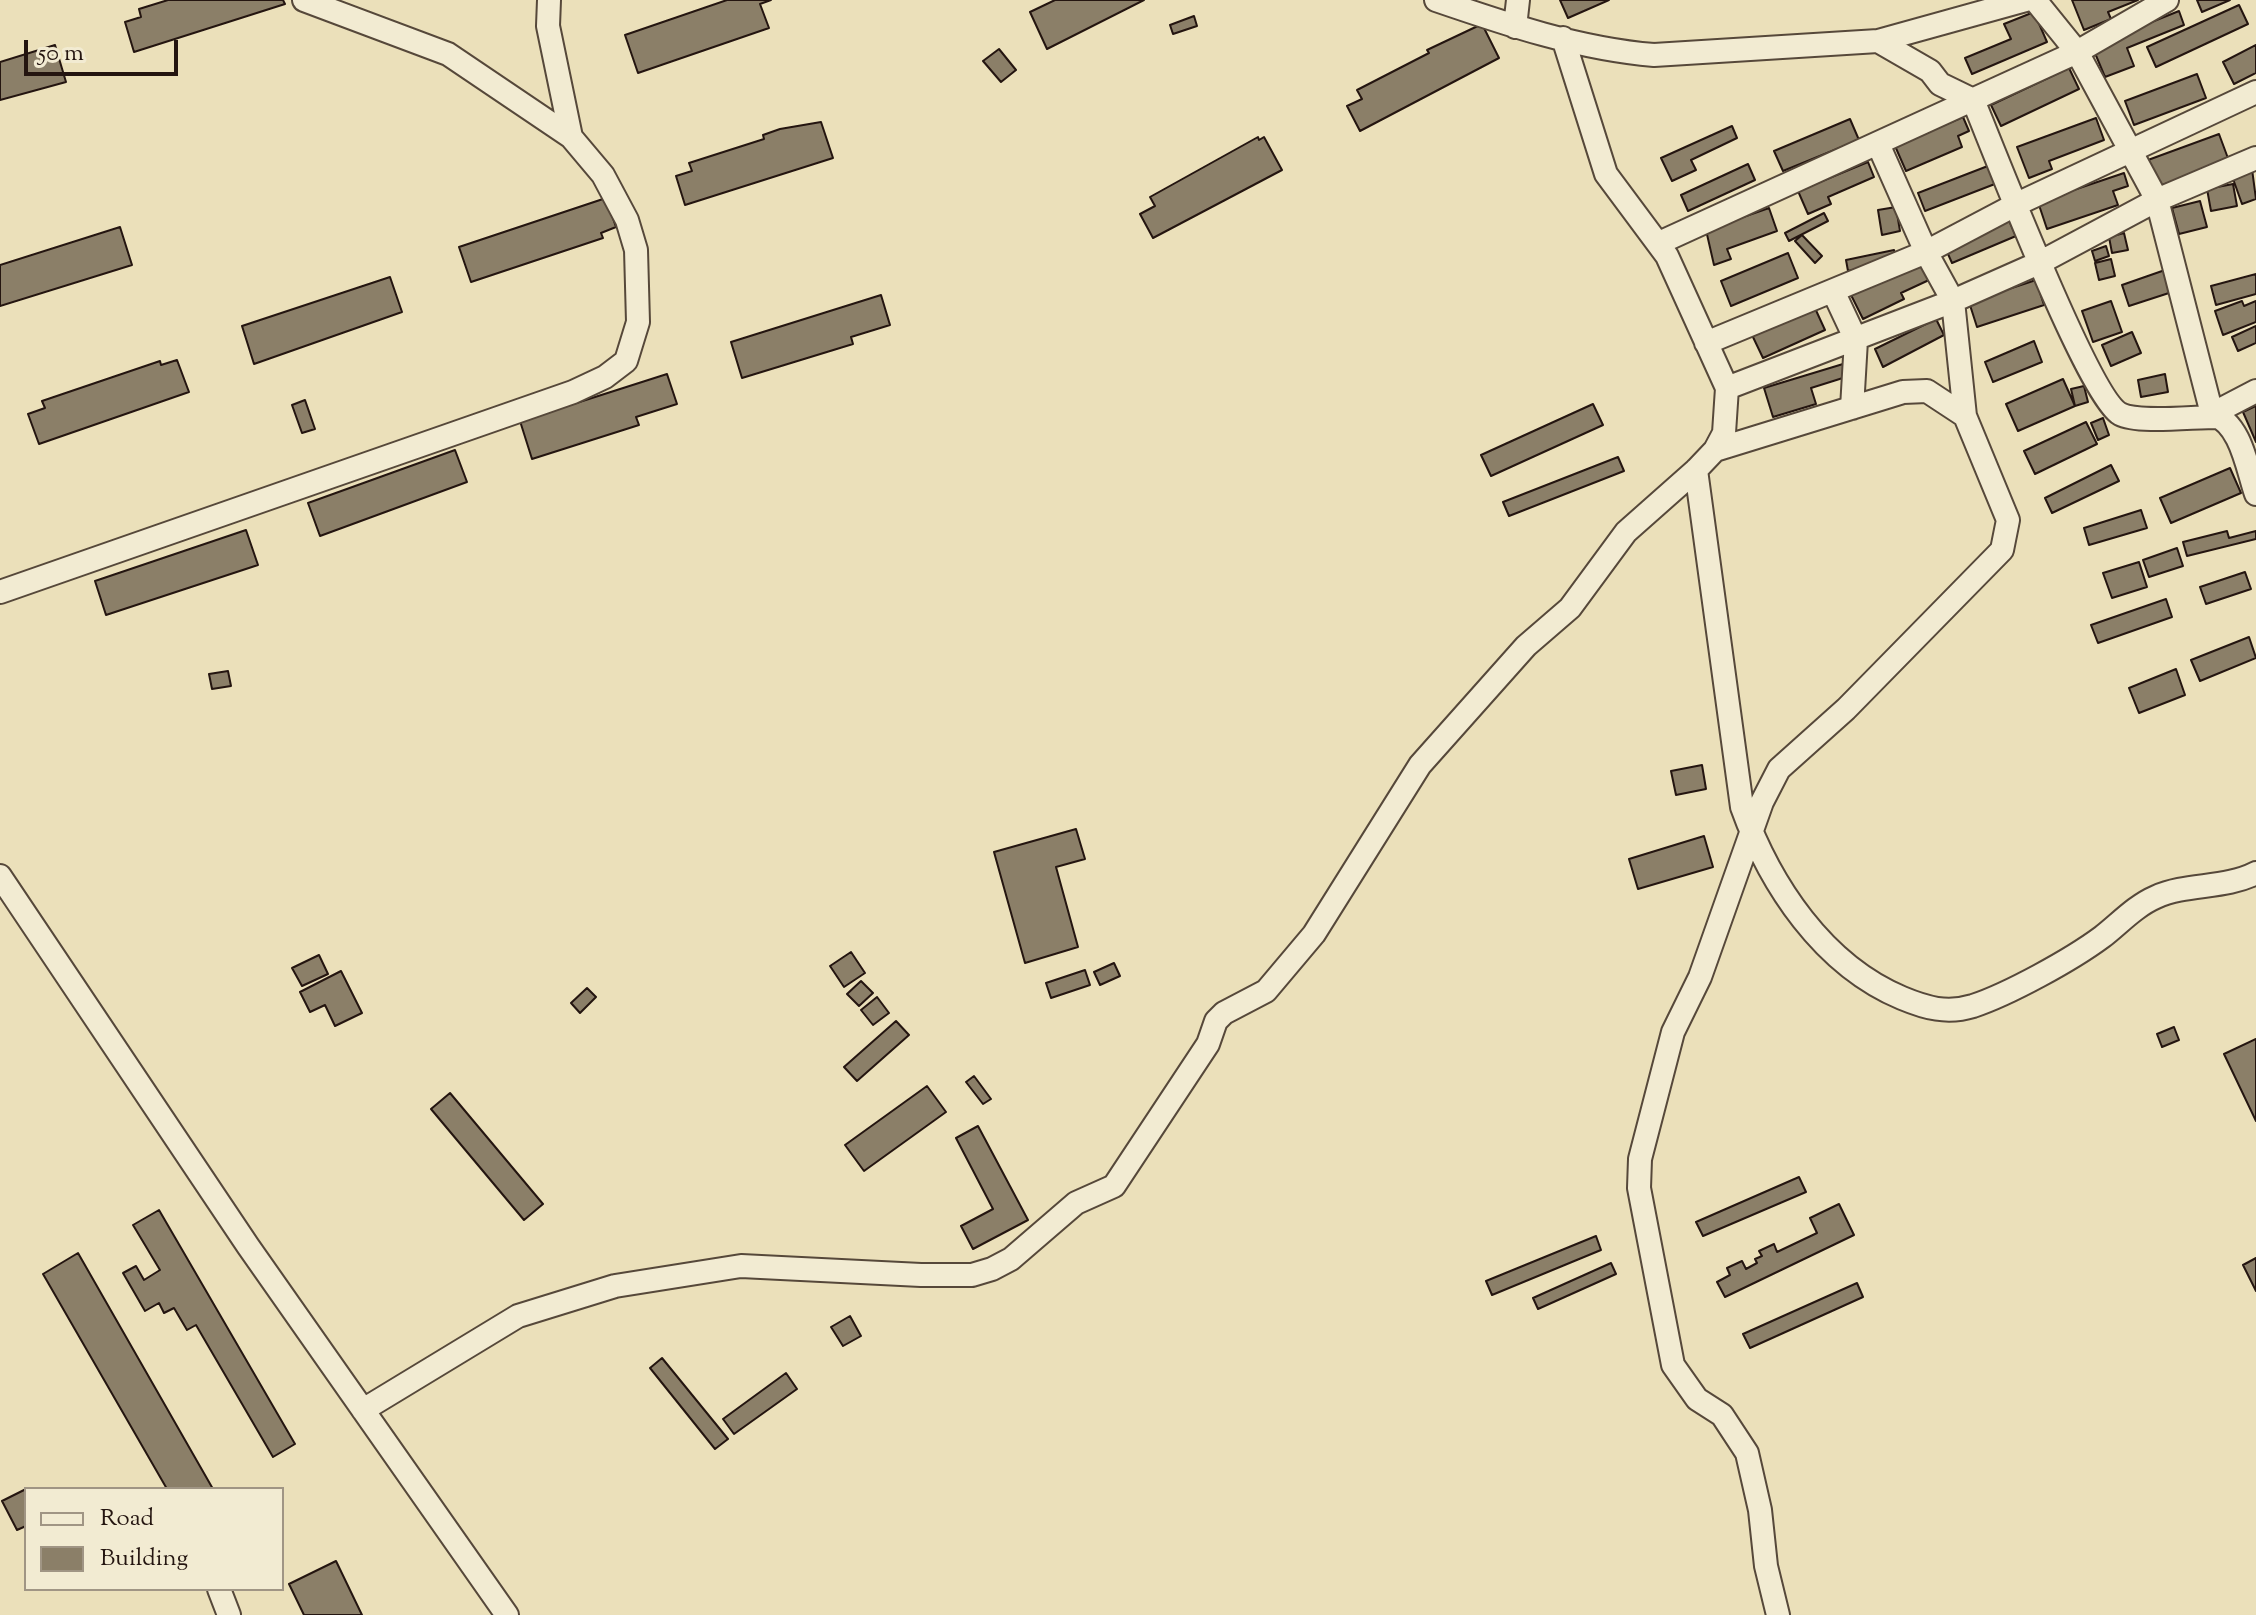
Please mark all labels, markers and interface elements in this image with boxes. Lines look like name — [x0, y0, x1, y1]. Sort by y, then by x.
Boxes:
scale bar — [28, 24, 182, 74]
text: 50 m — [38, 37, 84, 71]
legend — [24, 1487, 284, 1591]
text: Road — [100, 1502, 154, 1536]
text: Building — [100, 1542, 188, 1576]

